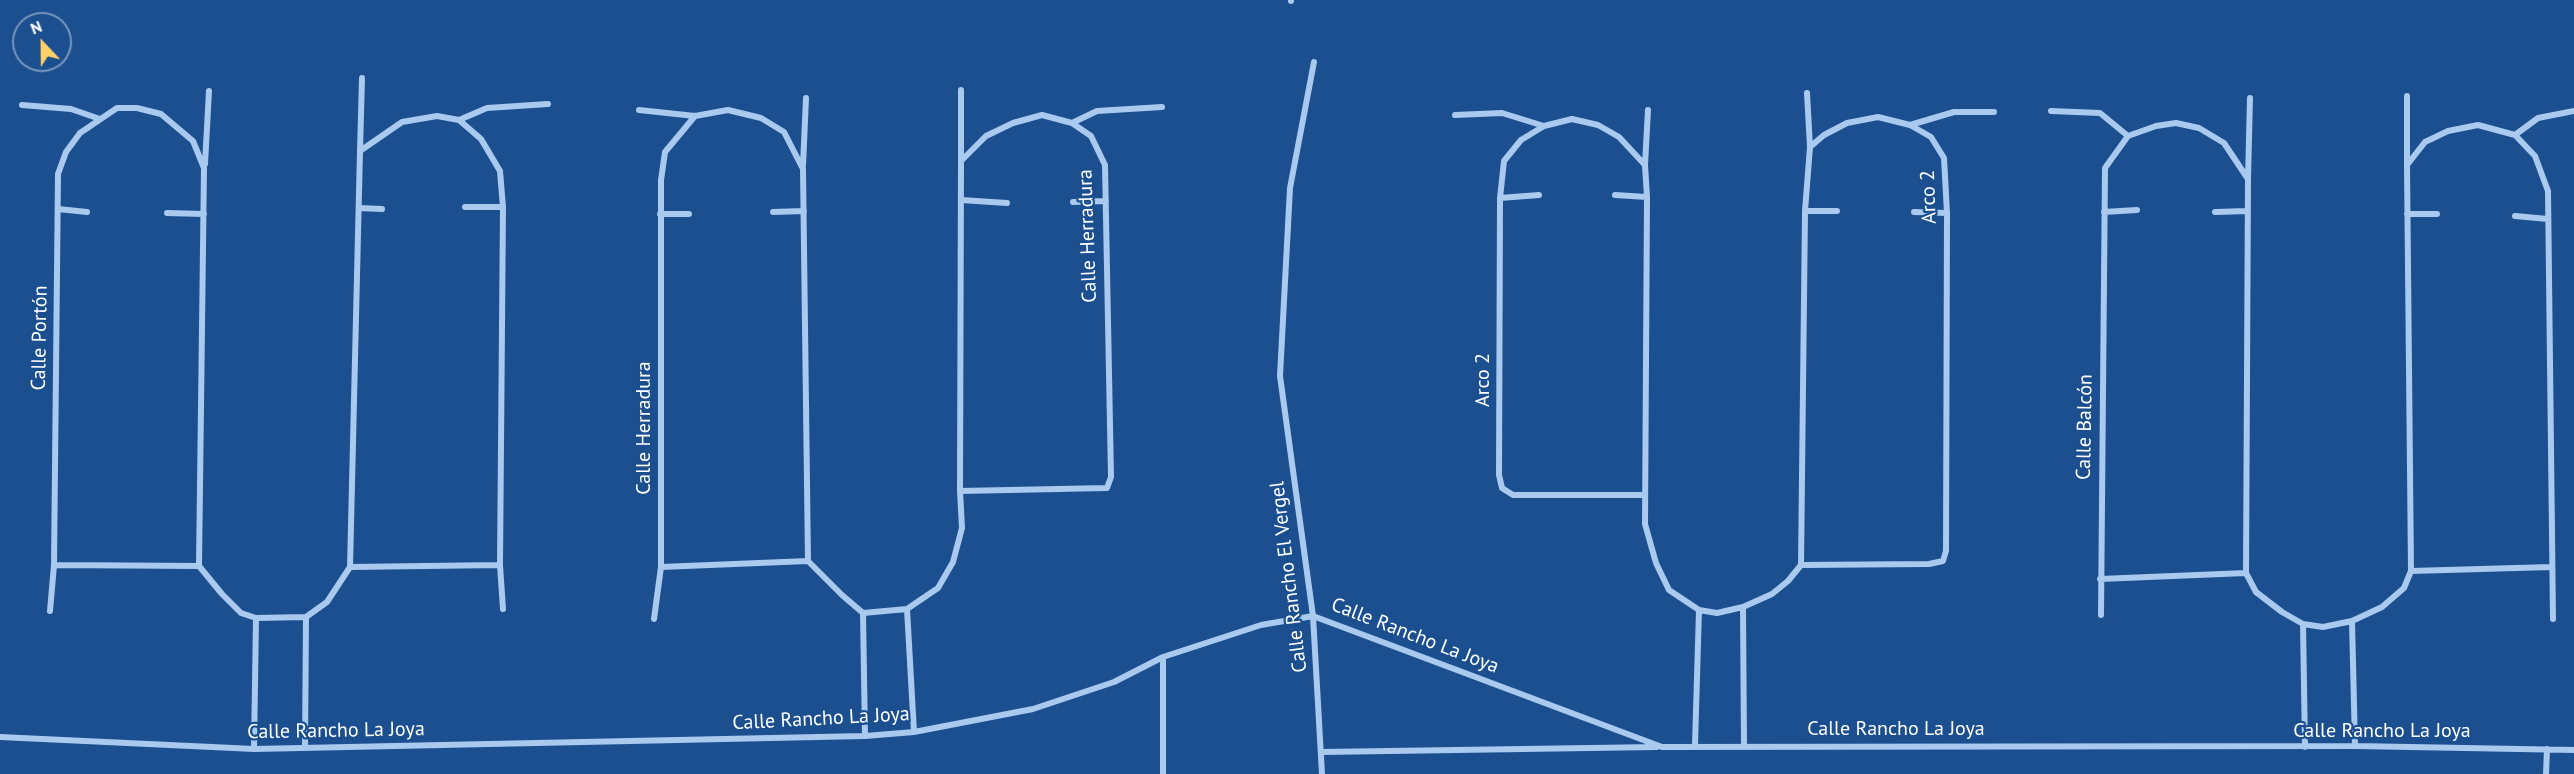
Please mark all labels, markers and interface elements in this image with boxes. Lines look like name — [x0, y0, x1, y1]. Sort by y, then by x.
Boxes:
north arrow — [12, 12, 72, 72]
text: N — [27, 16, 45, 38]
street label: Calle Herradura — [1074, 169, 1102, 303]
street label: Arco 2 — [1916, 170, 1942, 224]
street label: Calle Portón — [27, 285, 53, 391]
street label: Arco 2 — [1471, 353, 1495, 407]
street label: Calle Herradura — [632, 361, 656, 495]
street label: Calle Balcón — [2072, 374, 2098, 480]
street label: Calle Rancho El Vergel — [1265, 480, 1313, 674]
street label: Calle Rancho La Joya — [1328, 593, 1502, 679]
street label: Calle Rancho La Joya — [732, 702, 910, 736]
street label: Calle Rancho La Joya — [247, 717, 425, 745]
street label: Calle Rancho La Joya — [1807, 717, 1985, 741]
street label: Calle Rancho La Joya — [2293, 719, 2471, 743]

